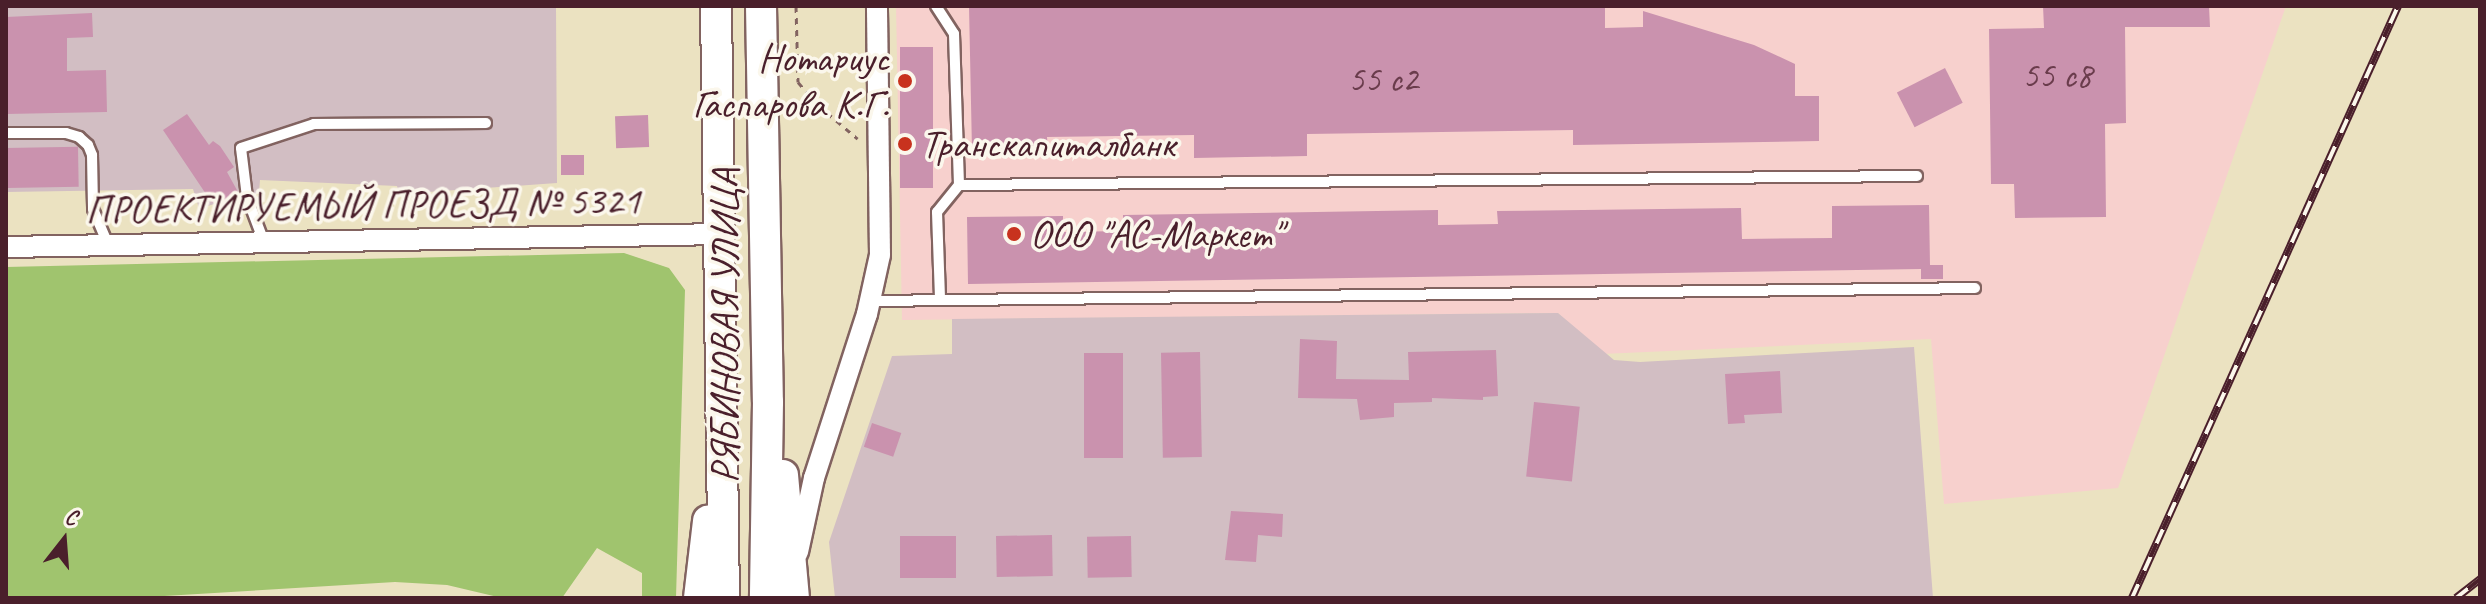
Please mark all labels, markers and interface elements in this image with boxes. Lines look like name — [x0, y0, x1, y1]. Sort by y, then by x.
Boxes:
place label: Нотариус Гаспарова К.Г. — [693, 34, 889, 128]
house number: 55 с8 — [2022, 54, 2092, 98]
house number: 55 с2 — [1348, 58, 1418, 102]
marker: Нотариус Гаспарова К.Г. — [896, 72, 914, 90]
place label: Транскапиталбанк — [921, 120, 1175, 168]
marker: Транскапиталбанк — [896, 135, 914, 153]
street label: РЯБИНОВАЯ УЛИЦА — [701, 169, 749, 483]
street label: ПРОЕКТИРУЕМЫЙ ПРОЕЗД № 5321 — [85, 176, 641, 234]
place label: ООО "АС-Маркет" — [1030, 210, 1281, 258]
marker: ООО "АС-Маркет" — [1005, 225, 1023, 243]
north arrow — [24, 500, 104, 580]
text: С — [62, 502, 80, 532]

